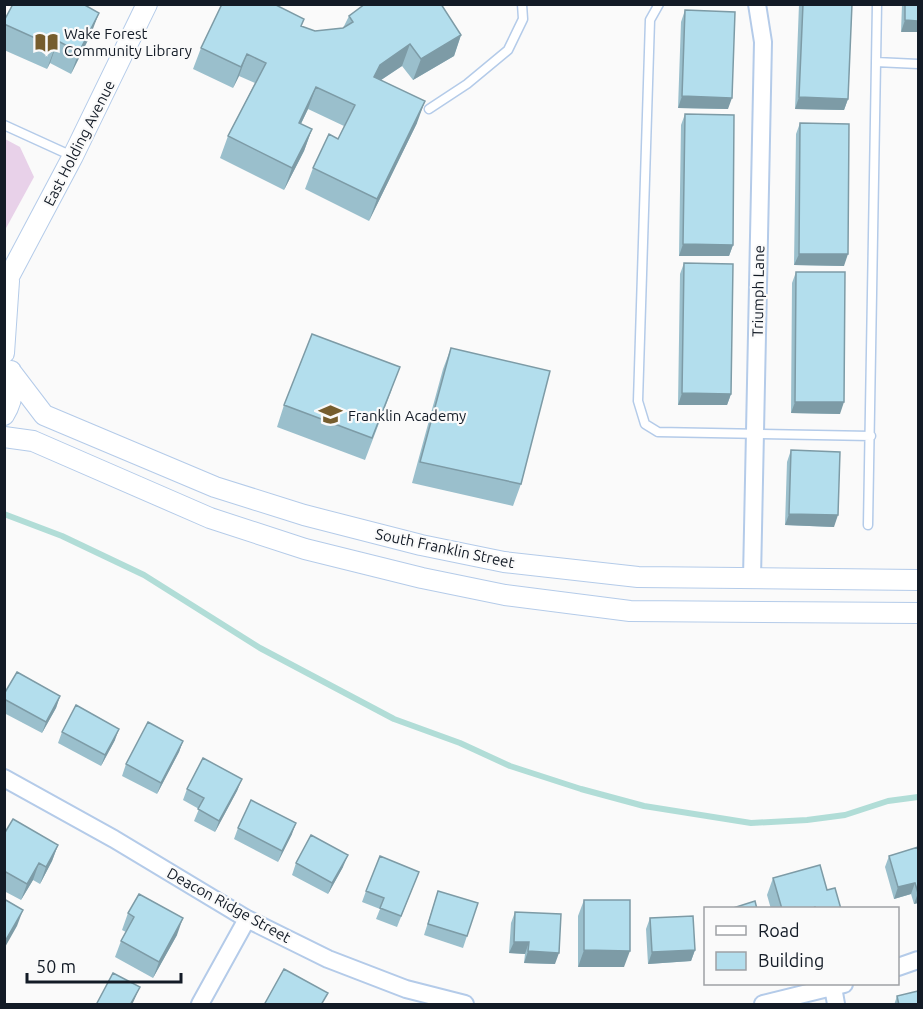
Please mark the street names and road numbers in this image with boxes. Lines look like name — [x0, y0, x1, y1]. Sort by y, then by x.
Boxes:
street label: East Holding Avenue — [40, 77, 118, 209]
street label: Triumph Lane — [749, 245, 767, 337]
street label: South Franklin Street — [374, 525, 516, 571]
street label: Deacon Ridge Street — [164, 864, 294, 946]

